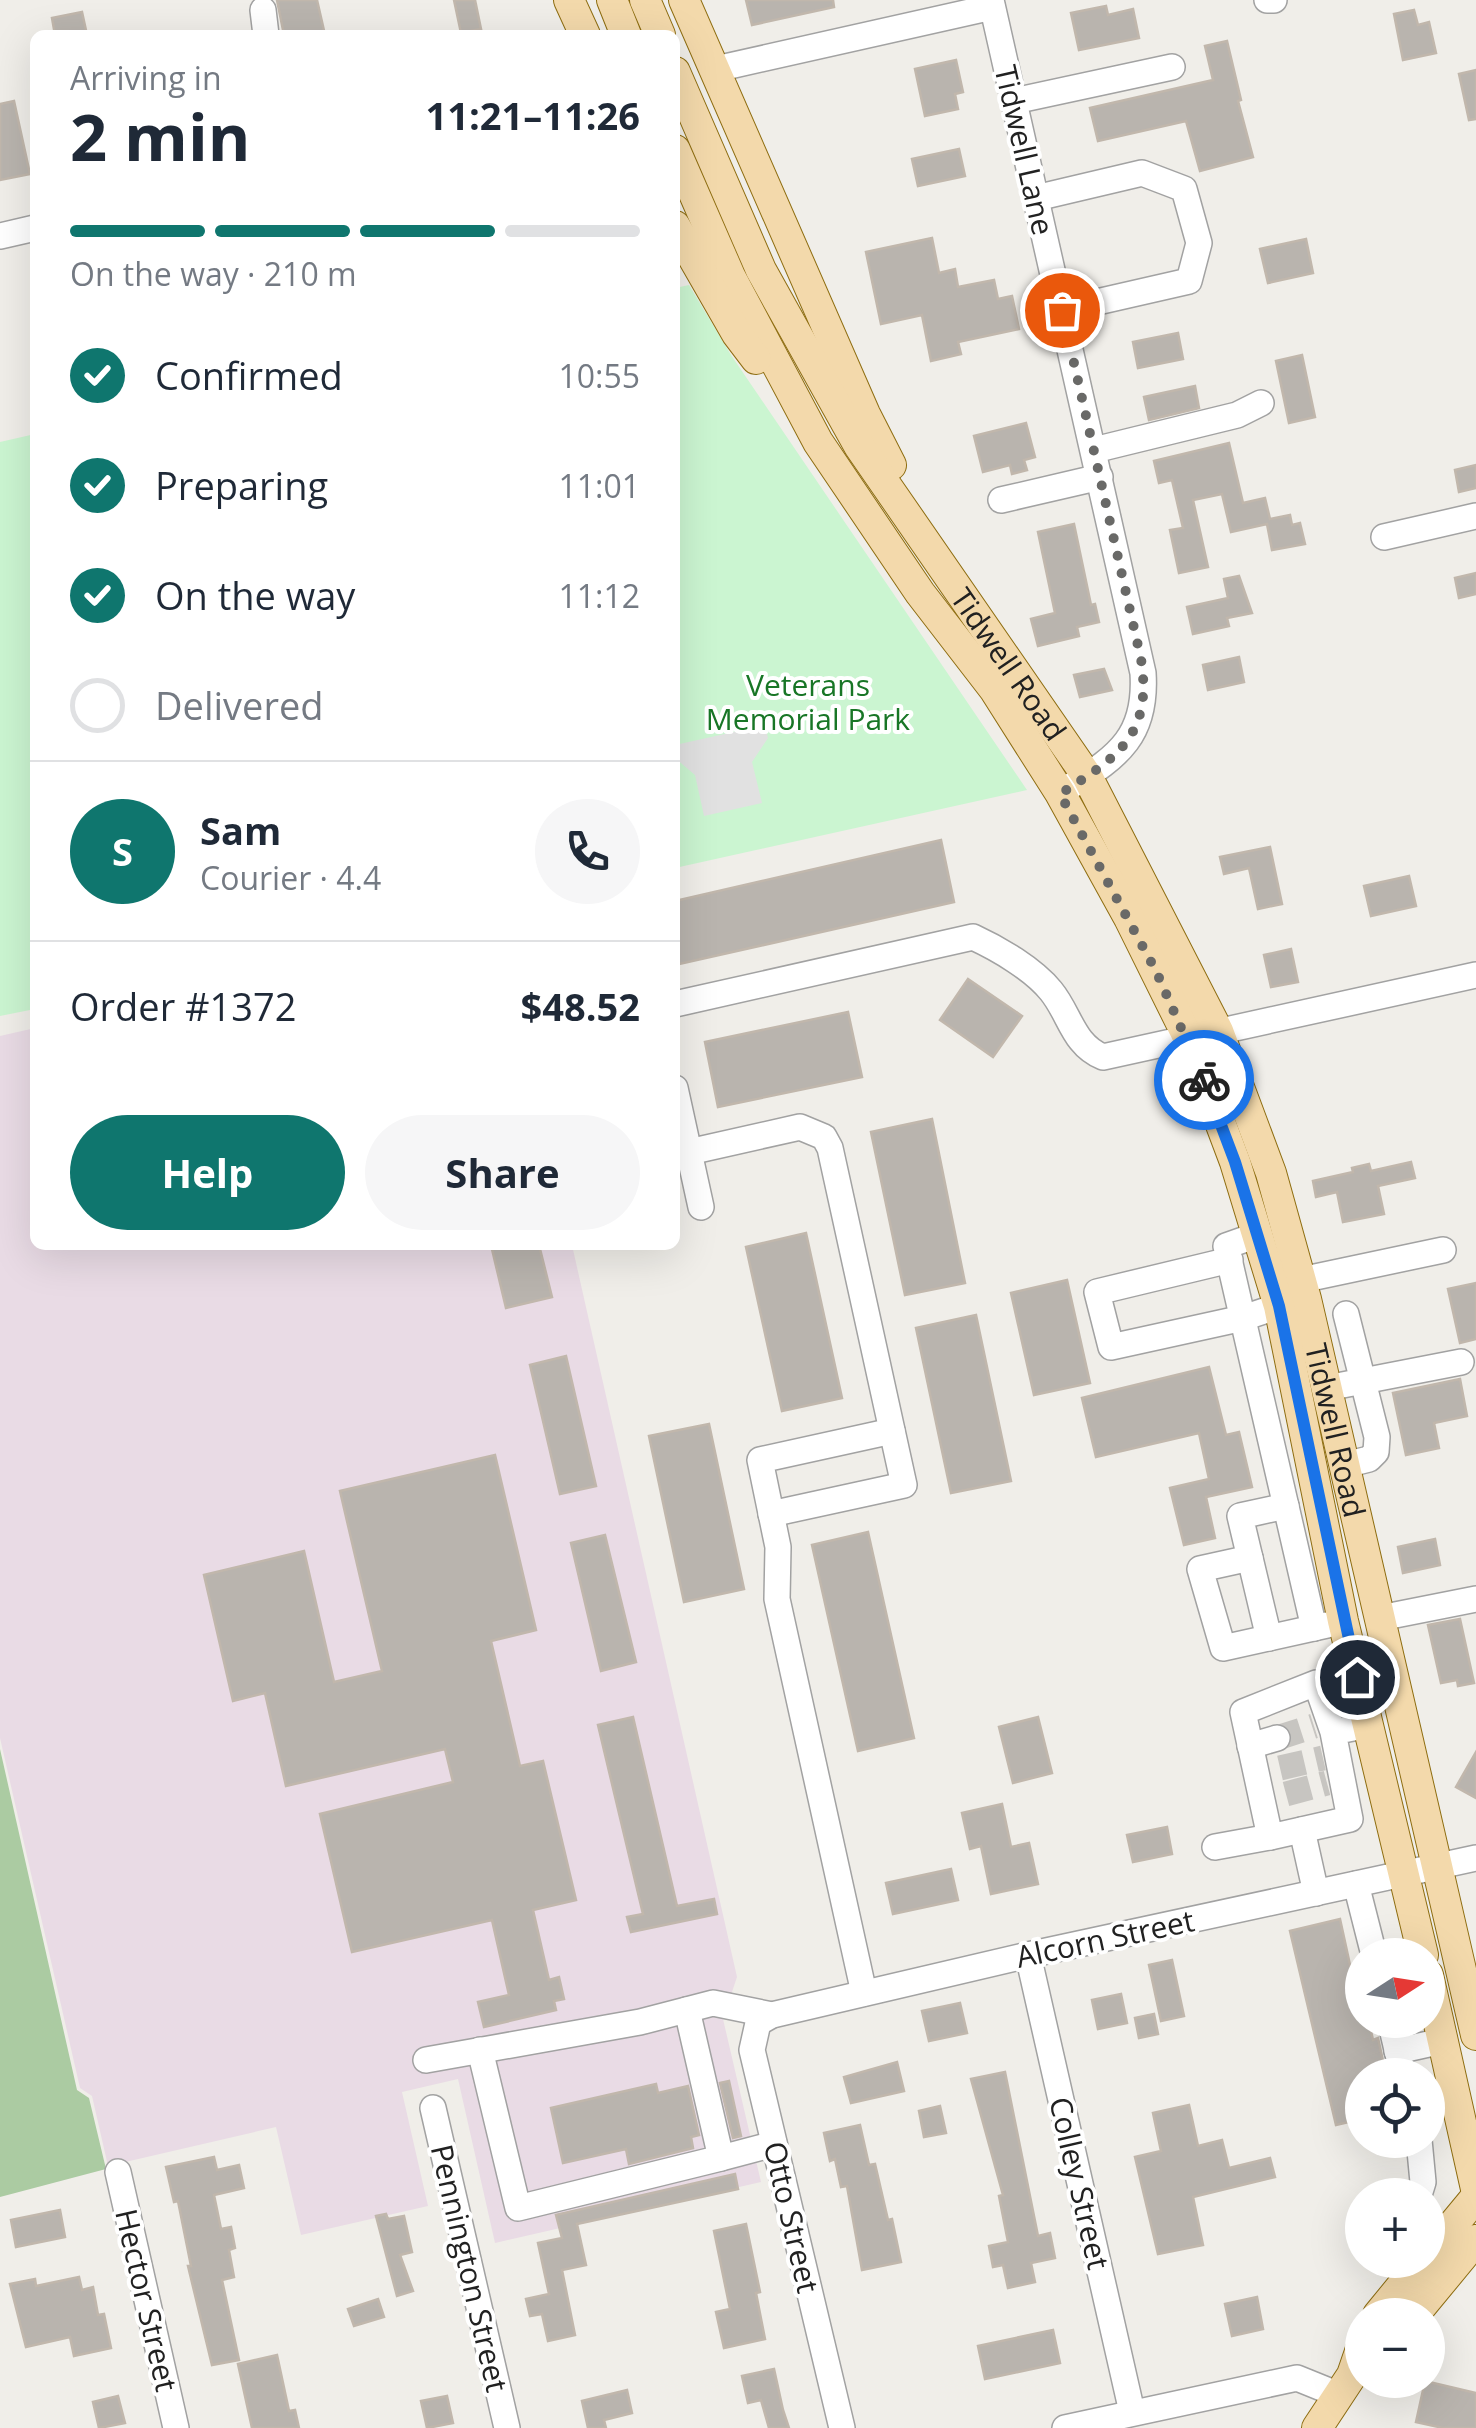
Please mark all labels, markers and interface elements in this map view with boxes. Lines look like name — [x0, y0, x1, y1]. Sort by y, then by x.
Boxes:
text: Arriving in — [70, 56, 222, 99]
street label: Tidwell Lane — [986, 61, 1064, 239]
text: 11:21–11:26 — [426, 89, 640, 141]
text: 2 min — [70, 92, 250, 180]
text: On the way · 210 m — [70, 252, 357, 295]
pin — [1020, 268, 1105, 353]
icon: bag — [1035, 283, 1090, 338]
icon: check — [70, 348, 125, 403]
text: Confirmed — [155, 349, 343, 401]
text: 10:55 — [558, 354, 640, 397]
icon: check — [70, 458, 125, 513]
text: Preparing — [155, 459, 328, 511]
text: 11:01 — [558, 464, 640, 507]
icon: check — [70, 568, 125, 623]
text: On the way — [155, 569, 355, 621]
text: 11:12 — [558, 574, 640, 617]
street label: Tidwell Road — [942, 579, 1077, 748]
park label: Veterans Memorial Park — [706, 664, 910, 739]
text: Delivered — [155, 679, 324, 731]
button: phone — [535, 799, 640, 904]
text: Sam — [200, 804, 281, 856]
text: S — [112, 825, 133, 877]
text: Courier · 4.4 — [200, 856, 381, 899]
text: Order #1372 — [70, 980, 297, 1032]
text: $48.52 — [521, 980, 640, 1032]
courier — [1154, 1030, 1254, 1130]
icon: bike — [1177, 1053, 1232, 1108]
button: Help — [70, 1115, 345, 1230]
button: Share — [365, 1115, 640, 1230]
street label: Tidwell Road — [1296, 1339, 1376, 1521]
pin — [1315, 1635, 1400, 1720]
icon: home — [1330, 1650, 1385, 1705]
street label: Alcorn Street — [1012, 1899, 1198, 1977]
north arrow — [1345, 1938, 1445, 2038]
map controls — [1345, 1938, 1445, 2398]
button: locate — [1345, 2058, 1445, 2158]
street label: Colley Street — [1040, 2093, 1120, 2273]
street label: Otto Street — [755, 2137, 829, 2297]
street label: Pennington Street — [422, 2140, 518, 2396]
button: + — [1345, 2178, 1445, 2278]
street label: Hector Street — [106, 2205, 188, 2395]
button: − — [1345, 2298, 1445, 2398]

